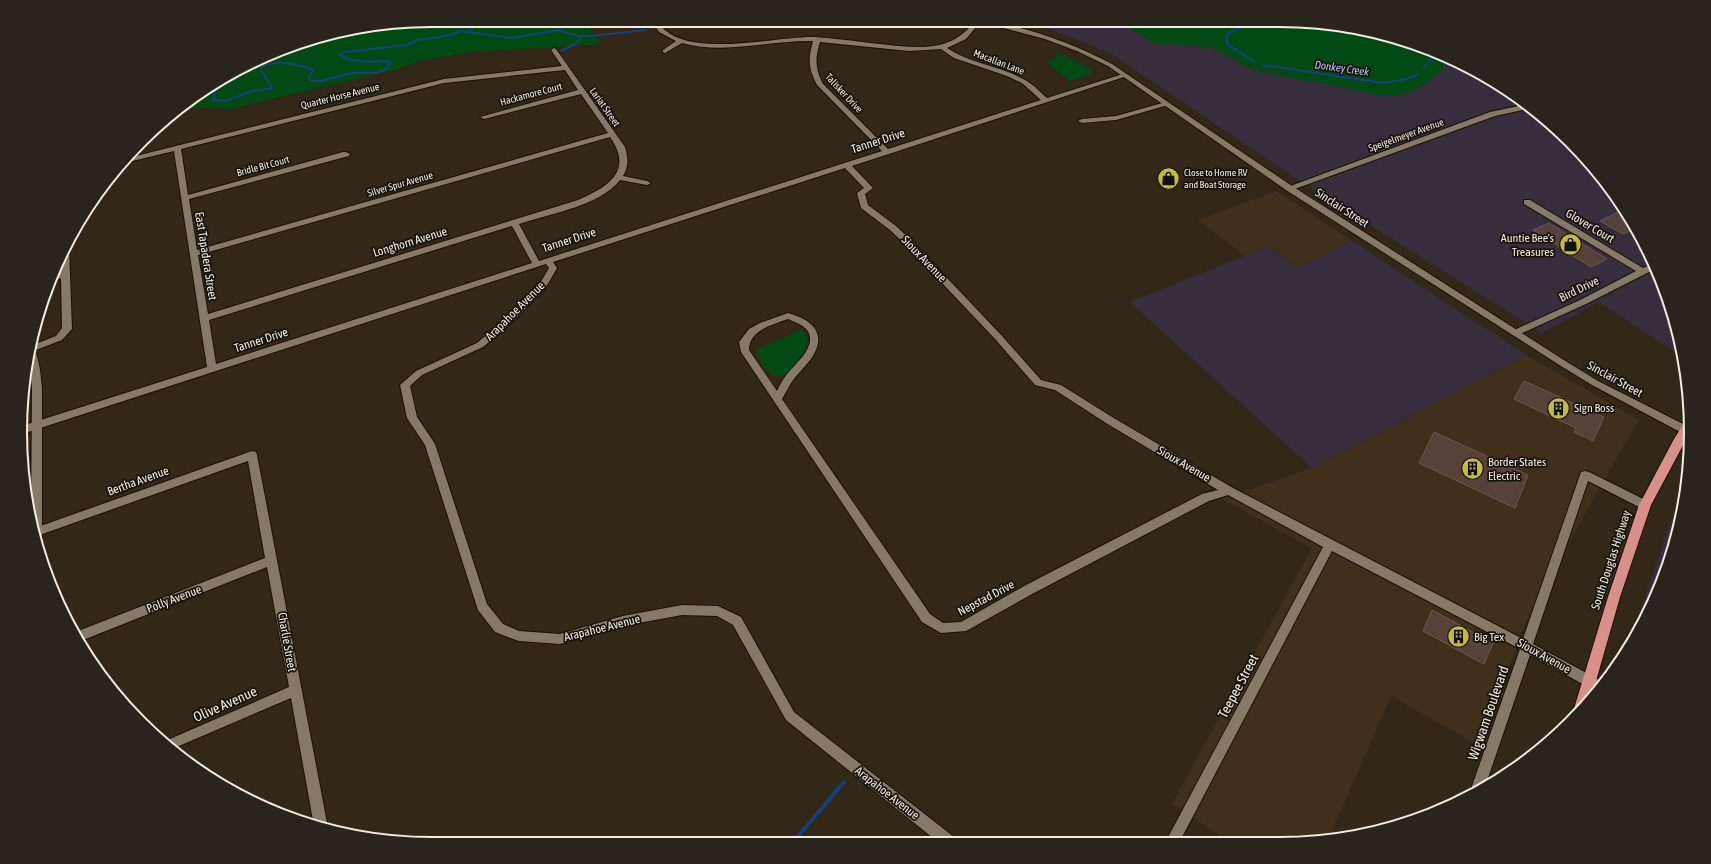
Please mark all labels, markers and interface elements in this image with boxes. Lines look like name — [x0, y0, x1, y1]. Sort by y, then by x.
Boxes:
street label: Macallan Lane — [972, 47, 1027, 77]
water label: Donkey Creek — [1314, 58, 1370, 78]
street label: Talisker Drive — [823, 71, 865, 115]
street label: Hackamore Court — [499, 80, 563, 108]
street label: Quarter Horse Avenue — [300, 81, 381, 111]
street label: Lariat Street — [588, 86, 622, 129]
street label: Speigelmeyer Avenue — [1367, 116, 1446, 154]
street label: Tanner Drive — [849, 126, 907, 156]
street label: Bridle Bit Court — [235, 154, 291, 178]
shop icon: Close to Home RV and Boat Storage — [1155, 165, 1181, 191]
place label: Close to Home RV and Boat Storage — [1184, 167, 1248, 190]
street label: Silver Spur Avenue — [366, 169, 434, 199]
street label: Sinclair Street — [1313, 185, 1372, 231]
street label: Glover Court — [1563, 206, 1617, 246]
street label: East Tapadera Street — [192, 211, 220, 302]
street label: Longhorn Avenue — [371, 224, 449, 260]
street label: Tanner Drive — [540, 225, 598, 255]
place label: Auntie Bee's Treasures — [1501, 231, 1554, 259]
shop icon: Auntie Bee's Treasures — [1557, 232, 1583, 258]
street label: Sioux Avenue — [898, 233, 950, 285]
street label: Bird Drive — [1557, 273, 1601, 305]
street label: Arapahoe Avenue — [483, 279, 547, 343]
street label: Tanner Drive — [232, 325, 290, 355]
street label: Sinclair Street — [1585, 358, 1646, 400]
building icon: Sign Boss — [1546, 395, 1572, 421]
place label: Sign Boss — [1574, 401, 1614, 415]
street label: Sioux Avenue — [1155, 443, 1213, 485]
place label: Border States Electric — [1488, 455, 1546, 483]
building icon: Border States Electric — [1460, 456, 1486, 482]
street label: Bertha Avenue — [105, 463, 171, 499]
street label: South Douglas Highway — [1588, 509, 1634, 611]
street label: Nepstad Drive — [955, 577, 1017, 619]
street label: Polly Avenue — [145, 582, 203, 616]
street label: Charlie Street — [275, 611, 299, 673]
street label: Arapahoe Avenue — [563, 612, 641, 644]
building icon: Big Tex — [1445, 624, 1471, 650]
place label: Big Tex — [1474, 630, 1504, 644]
street label: Sioux Avenue — [1515, 636, 1573, 676]
street label: Teepee Street — [1215, 651, 1261, 721]
street label: Wigwam Boulevard — [1464, 664, 1512, 762]
street label: Olive Avenue — [191, 683, 259, 725]
street label: Arapahoe Avenue — [852, 764, 922, 822]

